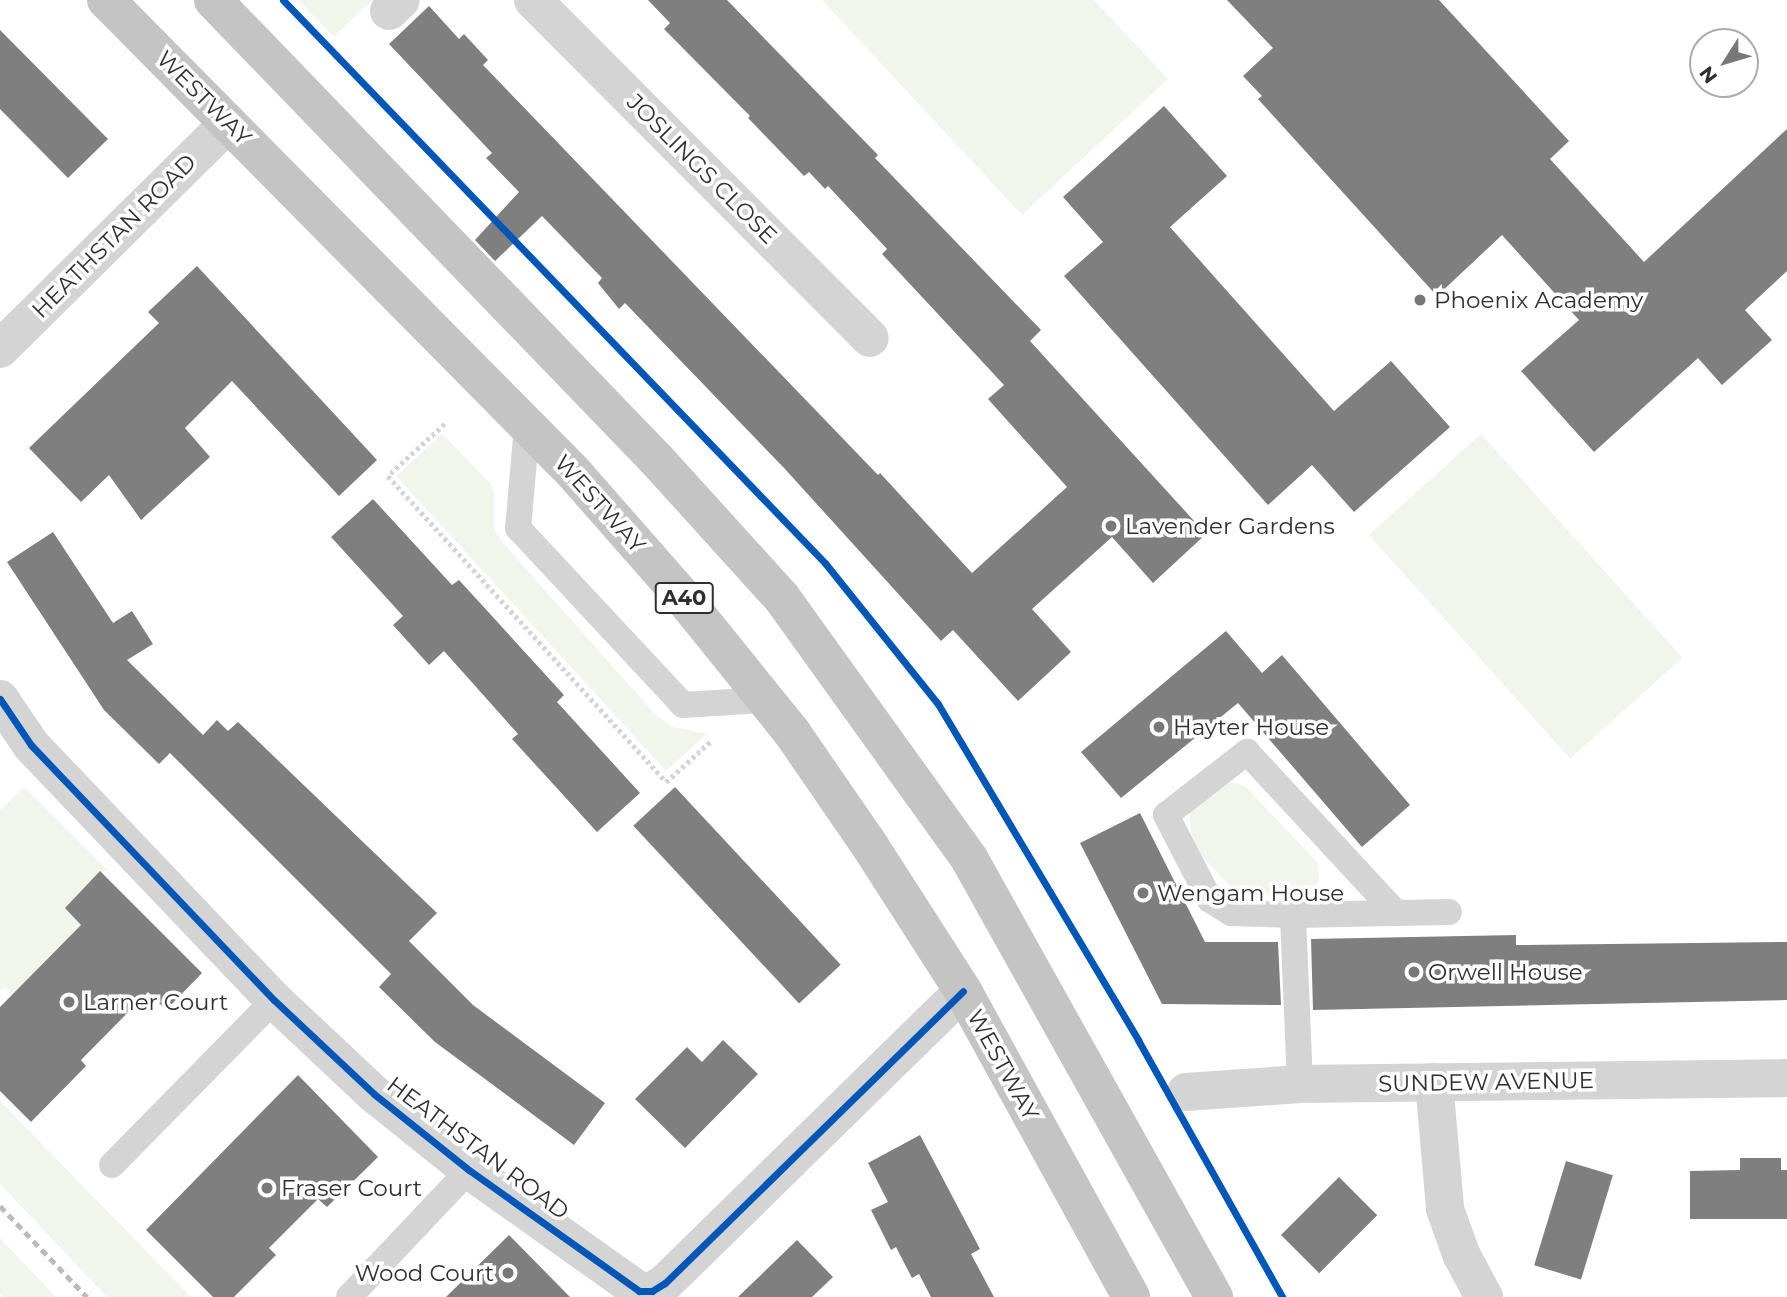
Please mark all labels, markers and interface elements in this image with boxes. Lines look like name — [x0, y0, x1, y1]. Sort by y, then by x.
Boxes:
north arrow — [1689, 28, 1759, 98]
street label: WESTWAY — [151, 45, 257, 151]
text: N — [1695, 62, 1722, 88]
street label: JOSLINGS CLOSE — [621, 88, 783, 250]
street label: HEATHSTAN ROAD — [26, 148, 202, 324]
place label: Phoenix Academy — [1434, 286, 1643, 314]
marker: Phoenix Academy — [1412, 292, 1428, 308]
street label: WESTWAY — [549, 449, 651, 559]
place label: Lavender Gardens — [1125, 512, 1335, 540]
marker: Lavender Gardens — [1103, 518, 1119, 534]
road number: A40 — [654, 580, 714, 616]
place label: Hayter House — [1173, 713, 1329, 741]
marker: Hayter House — [1151, 719, 1167, 735]
place label: Wengam House — [1157, 879, 1344, 907]
marker: Wengam House — [1135, 885, 1151, 901]
place label: Orwell House — [1428, 958, 1583, 986]
marker: Orwell House — [1406, 964, 1422, 980]
place label: Larner Court — [83, 988, 228, 1016]
marker: Larner Court — [61, 994, 77, 1010]
street label: WESTWAY — [961, 1005, 1045, 1125]
street label: SUNDEW AVENUE — [1378, 1066, 1594, 1098]
street label: HEATHSTAN ROAD — [382, 1071, 574, 1225]
place label: Fraser Court — [281, 1174, 422, 1202]
marker: Fraser Court — [259, 1180, 275, 1196]
place label: Wood Court — [355, 1259, 494, 1287]
marker: Wood Court — [500, 1265, 516, 1281]

